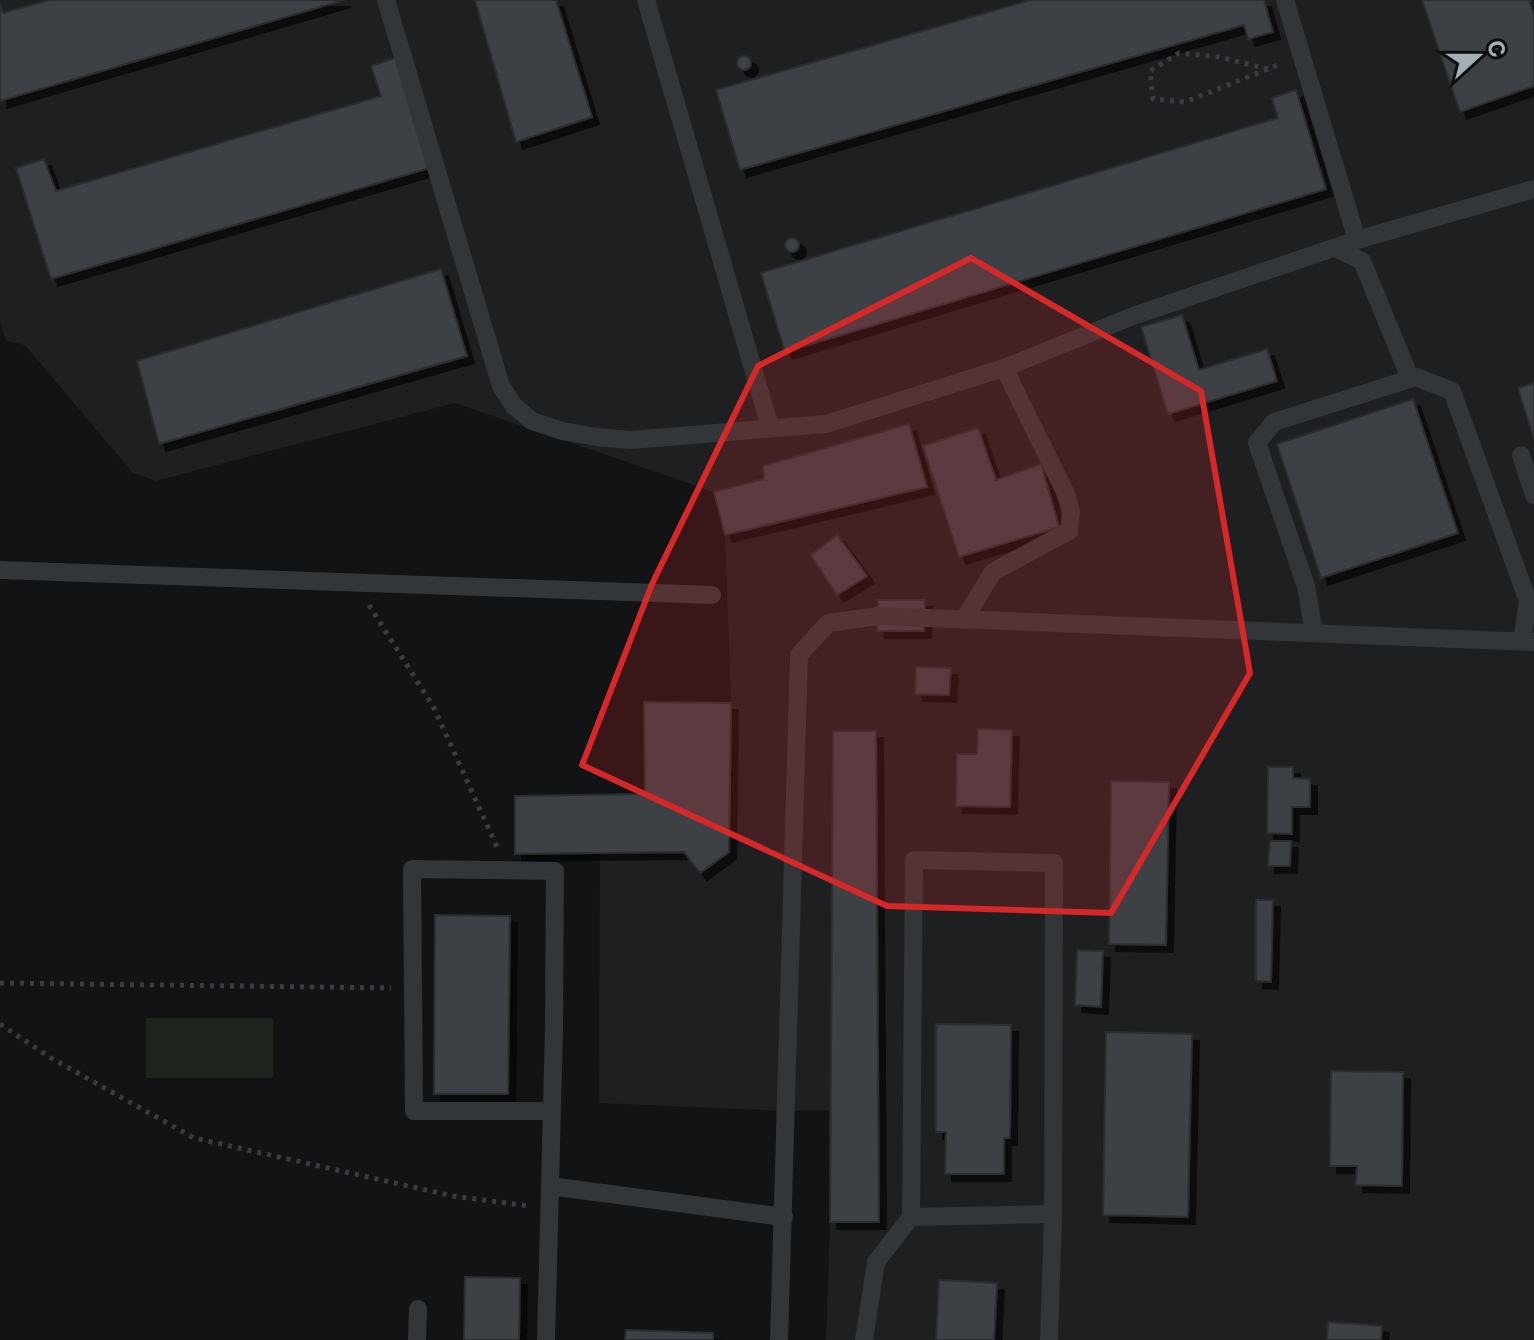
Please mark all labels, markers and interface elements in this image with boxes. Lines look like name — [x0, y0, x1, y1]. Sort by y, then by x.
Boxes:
north arrow — [1438, 16, 1518, 96]
text: С — [1482, 37, 1512, 61]

